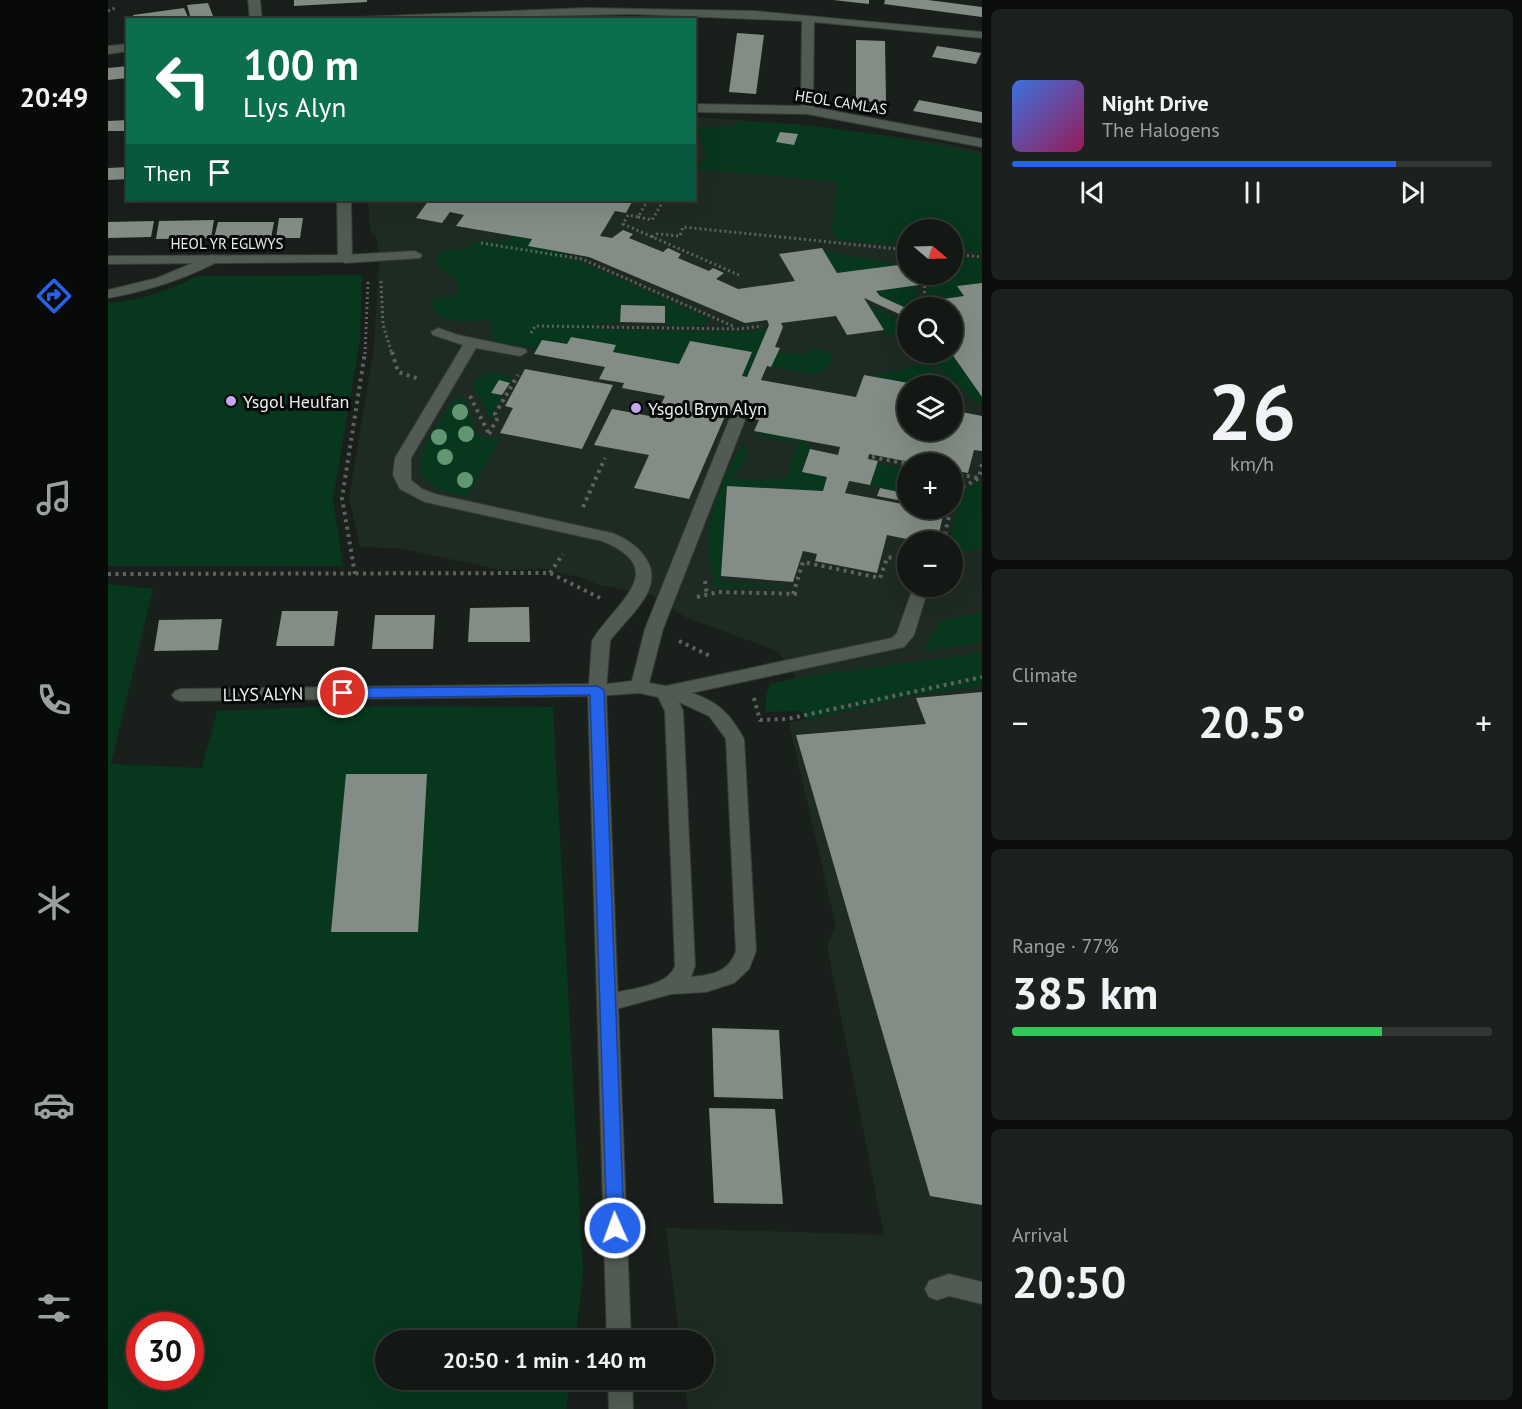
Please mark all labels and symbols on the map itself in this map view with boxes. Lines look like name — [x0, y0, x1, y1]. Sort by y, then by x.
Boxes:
street label: HEOL CAMLAS — [794, 85, 888, 119]
north arrow — [897, 219, 963, 285]
street label: HEOL YR EGLWYS — [171, 234, 284, 253]
place label: Ysgol Heulfan — [243, 390, 349, 413]
marker: Ysgol Heulfan — [224, 394, 238, 408]
place label: Ysgol Bryn Alyn — [648, 397, 767, 420]
marker: Ysgol Bryn Alyn — [629, 401, 643, 415]
pin — [317, 667, 368, 718]
street label: LLYS ALYN — [222, 682, 304, 706]
position arrow — [583, 1196, 647, 1260]
speed limit sign: 30 — [126, 1312, 204, 1390]

